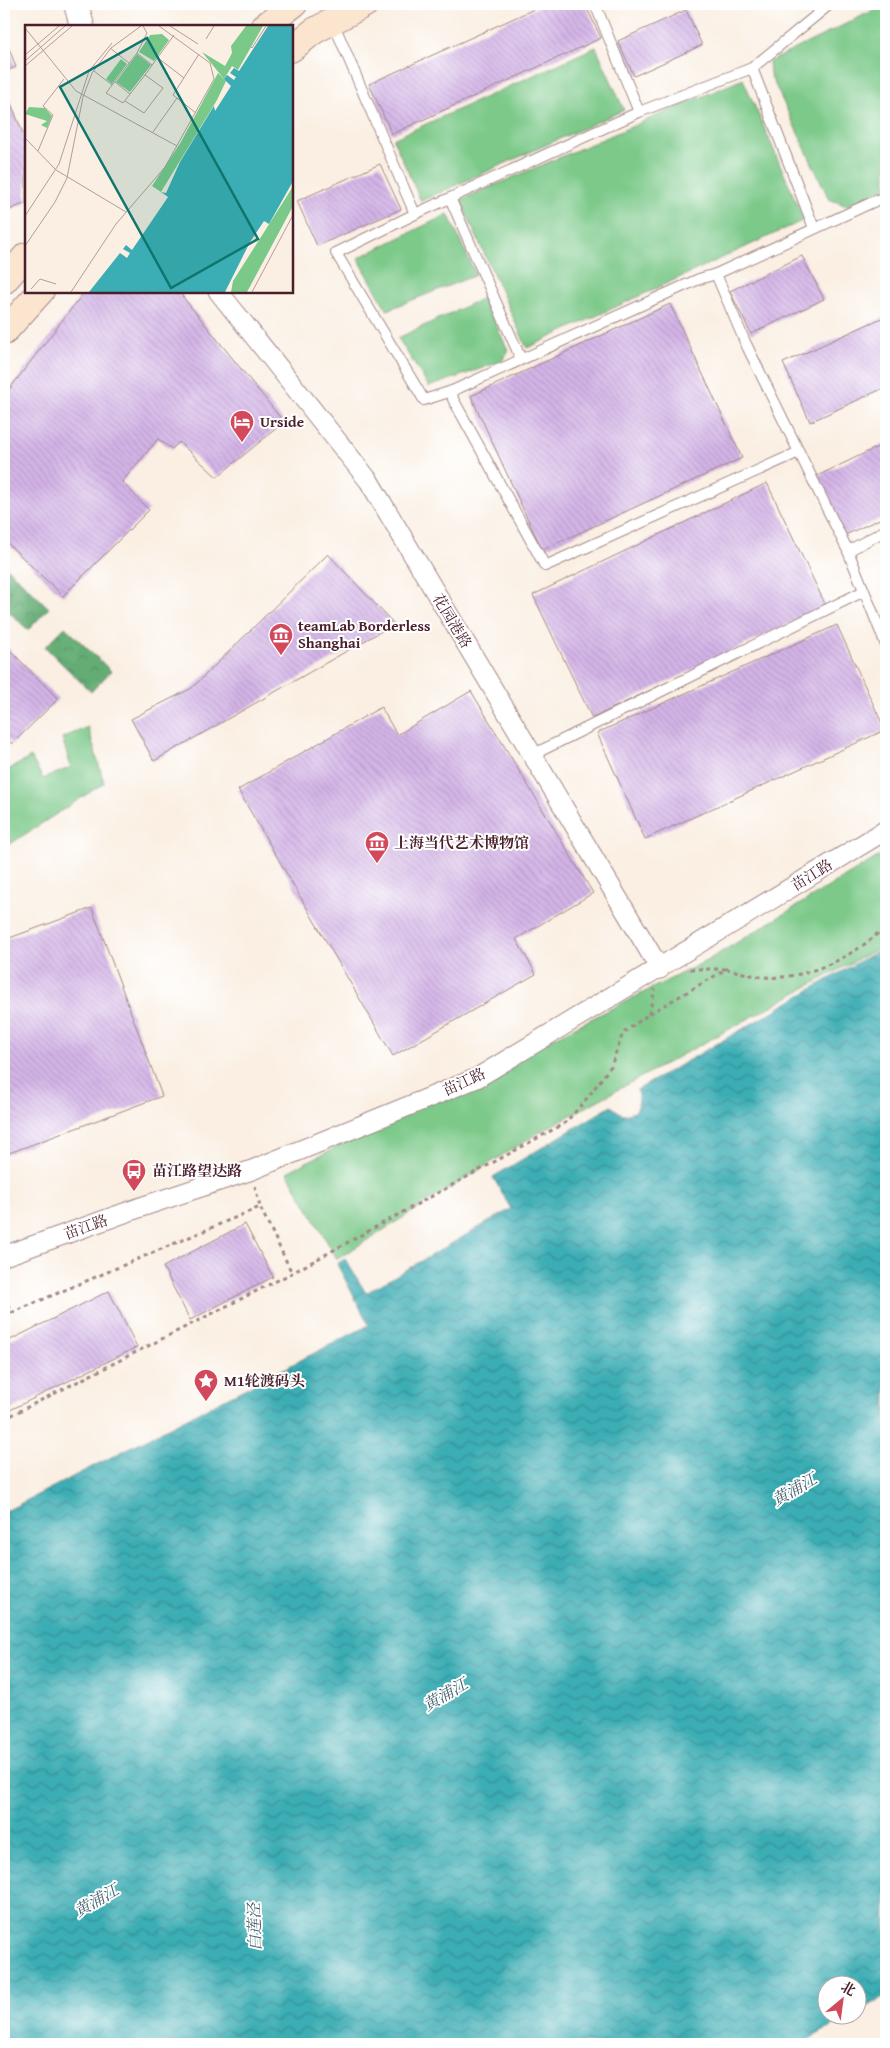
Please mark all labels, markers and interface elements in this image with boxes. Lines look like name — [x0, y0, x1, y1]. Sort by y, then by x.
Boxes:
inset map — [25, 25, 292, 292]
hotel icon: Urside — [229, 409, 255, 443]
place label: Urside — [260, 411, 304, 432]
street label: 花园港路 — [428, 590, 477, 652]
place label: teamLab Borderless Shanghai — [298, 615, 430, 653]
museum icon: teamLab Borderless Shanghai — [268, 622, 294, 656]
museum icon: 上海当代艺术博物馆 — [364, 830, 390, 864]
place label: 上海当代艺术博物馆 — [394, 832, 529, 853]
street label: 苗江路 — [787, 854, 836, 895]
street label: 苗江路 — [439, 1063, 489, 1101]
bus stop icon: 苗江路望达路 — [121, 1158, 147, 1192]
place label: 苗江路望达路 — [152, 1160, 242, 1181]
street label: 苗江路 — [61, 1209, 111, 1244]
place icon: M1轮渡码头 — [193, 1368, 219, 1402]
place label: M1轮渡码头 — [224, 1370, 305, 1391]
water label: 黄浦江 — [767, 1466, 823, 1511]
water label: 黄浦江 — [418, 1671, 474, 1716]
water label: 黄浦江 — [69, 1877, 125, 1922]
water label: 白莲泾 — [241, 1902, 267, 1951]
north arrow — [818, 1976, 868, 2026]
text: 北 — [837, 1976, 859, 2001]

